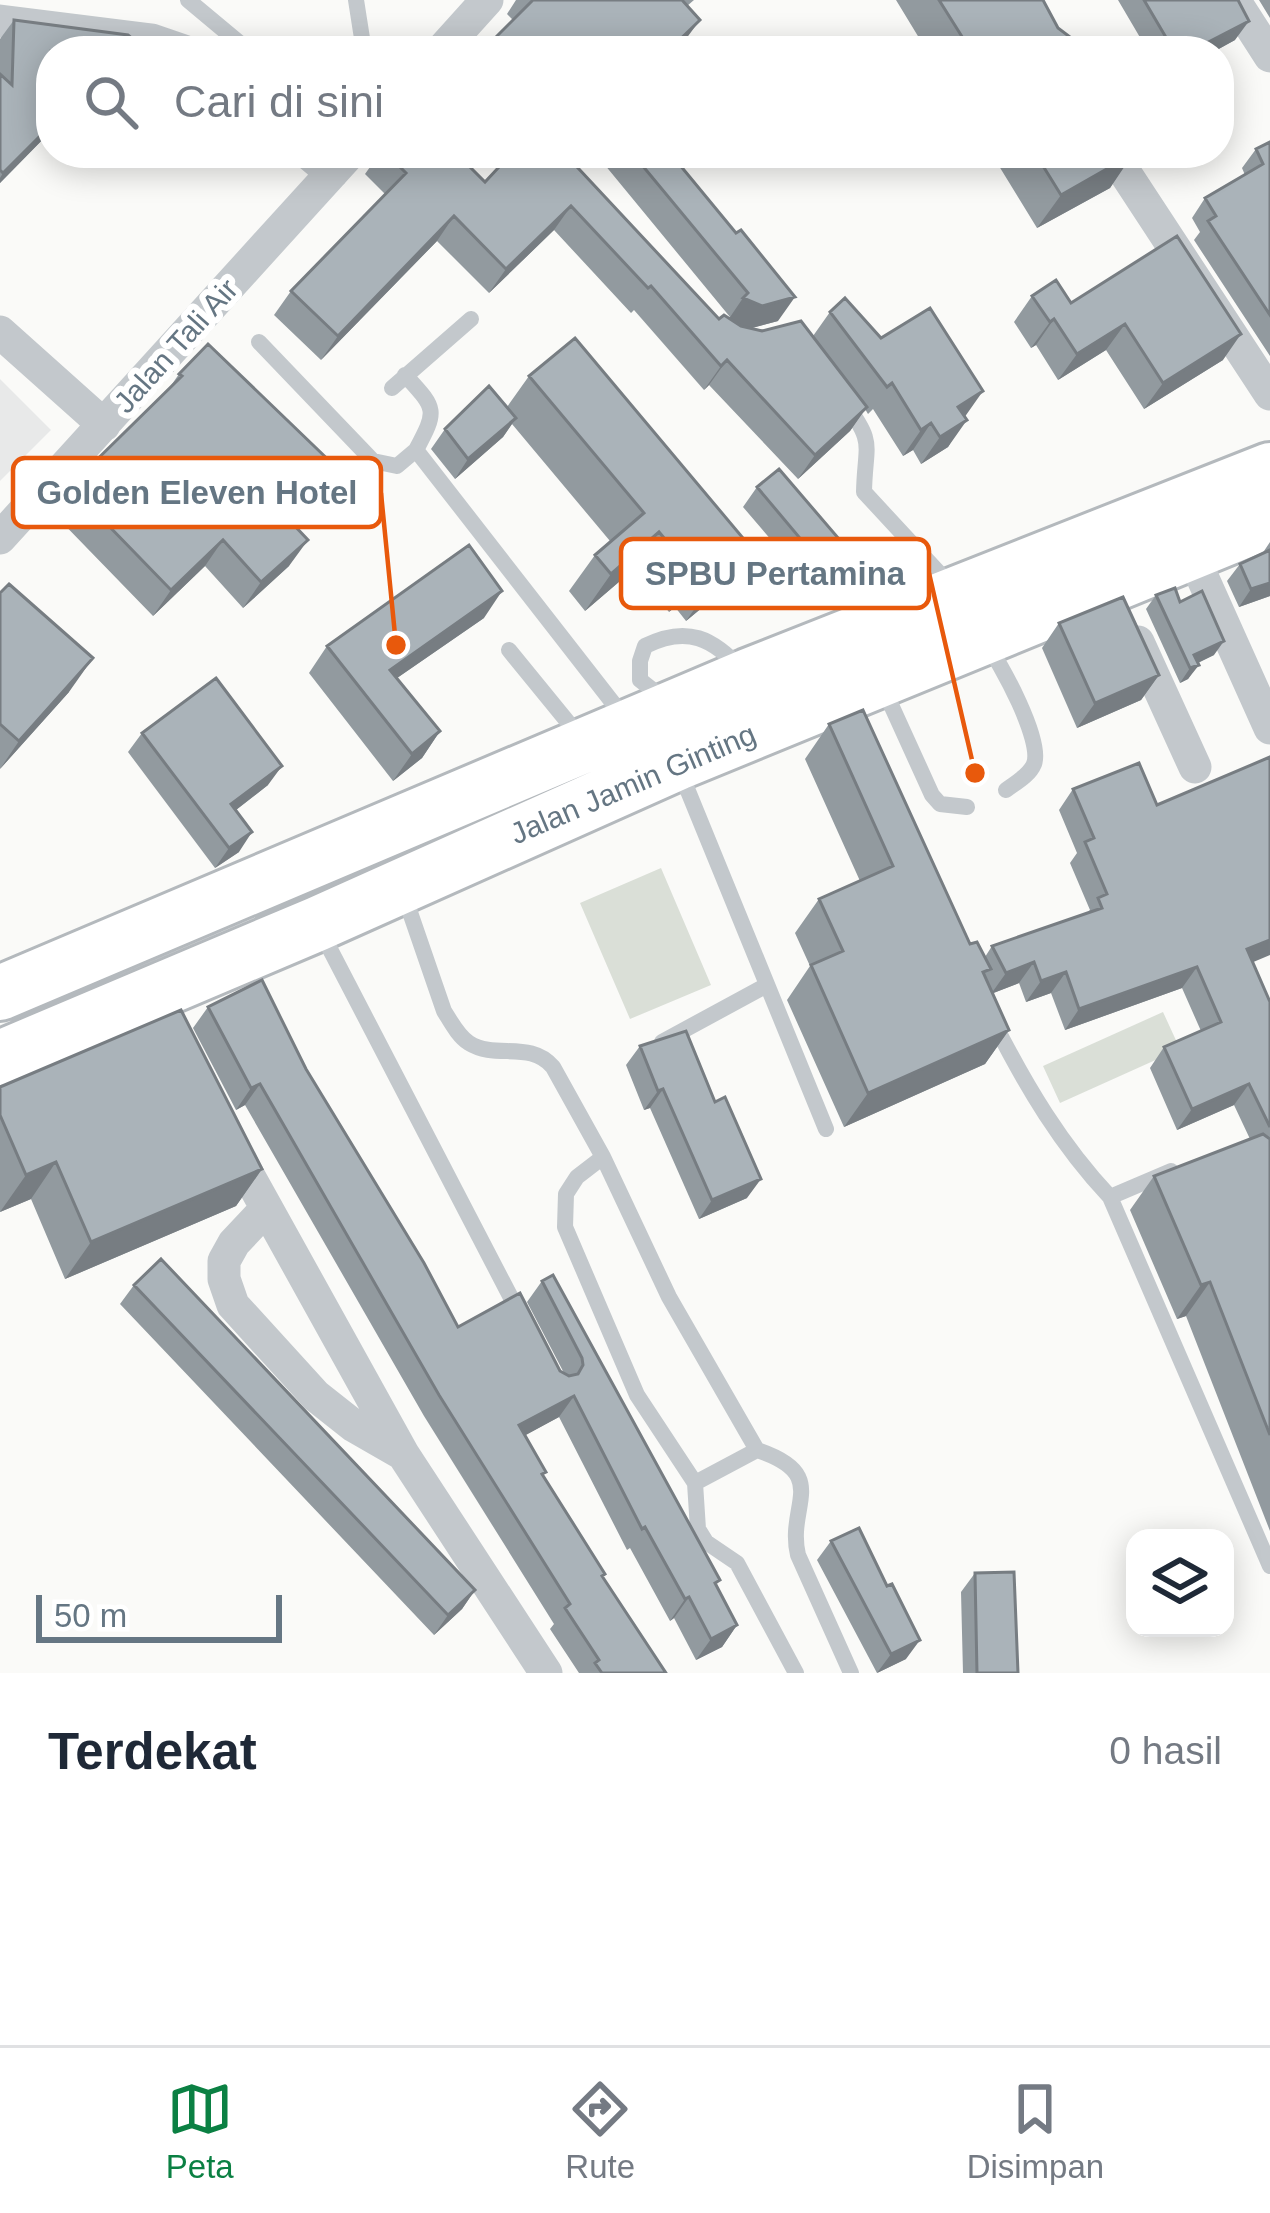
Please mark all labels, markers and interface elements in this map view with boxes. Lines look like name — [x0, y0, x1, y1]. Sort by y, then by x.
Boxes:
search box — [36, 36, 1234, 168]
icon: search — [78, 69, 144, 135]
text: Cari di sini — [174, 76, 384, 127]
street label: Jalan Tali Air — [107, 272, 244, 419]
callout: Golden Eleven Hotel — [13, 458, 381, 527]
text: Golden Eleven Hotel — [37, 474, 357, 511]
callout: SPBU Pertamina — [621, 539, 929, 608]
text: SPBU Pertamina — [645, 555, 906, 592]
street label: Jalan Jamin Ginting — [505, 717, 761, 850]
map controls — [1126, 1529, 1234, 1637]
button: layers — [1126, 1529, 1234, 1637]
scale bar — [36, 1589, 282, 1642]
text: 50 m — [54, 1597, 127, 1634]
text: Terdekat — [48, 1723, 257, 1780]
text: 0 hasil — [1109, 1729, 1222, 1772]
tab: Peta — [166, 2076, 234, 2186]
tab: Rute — [565, 2076, 635, 2186]
tab: Disimpan — [967, 2076, 1104, 2186]

